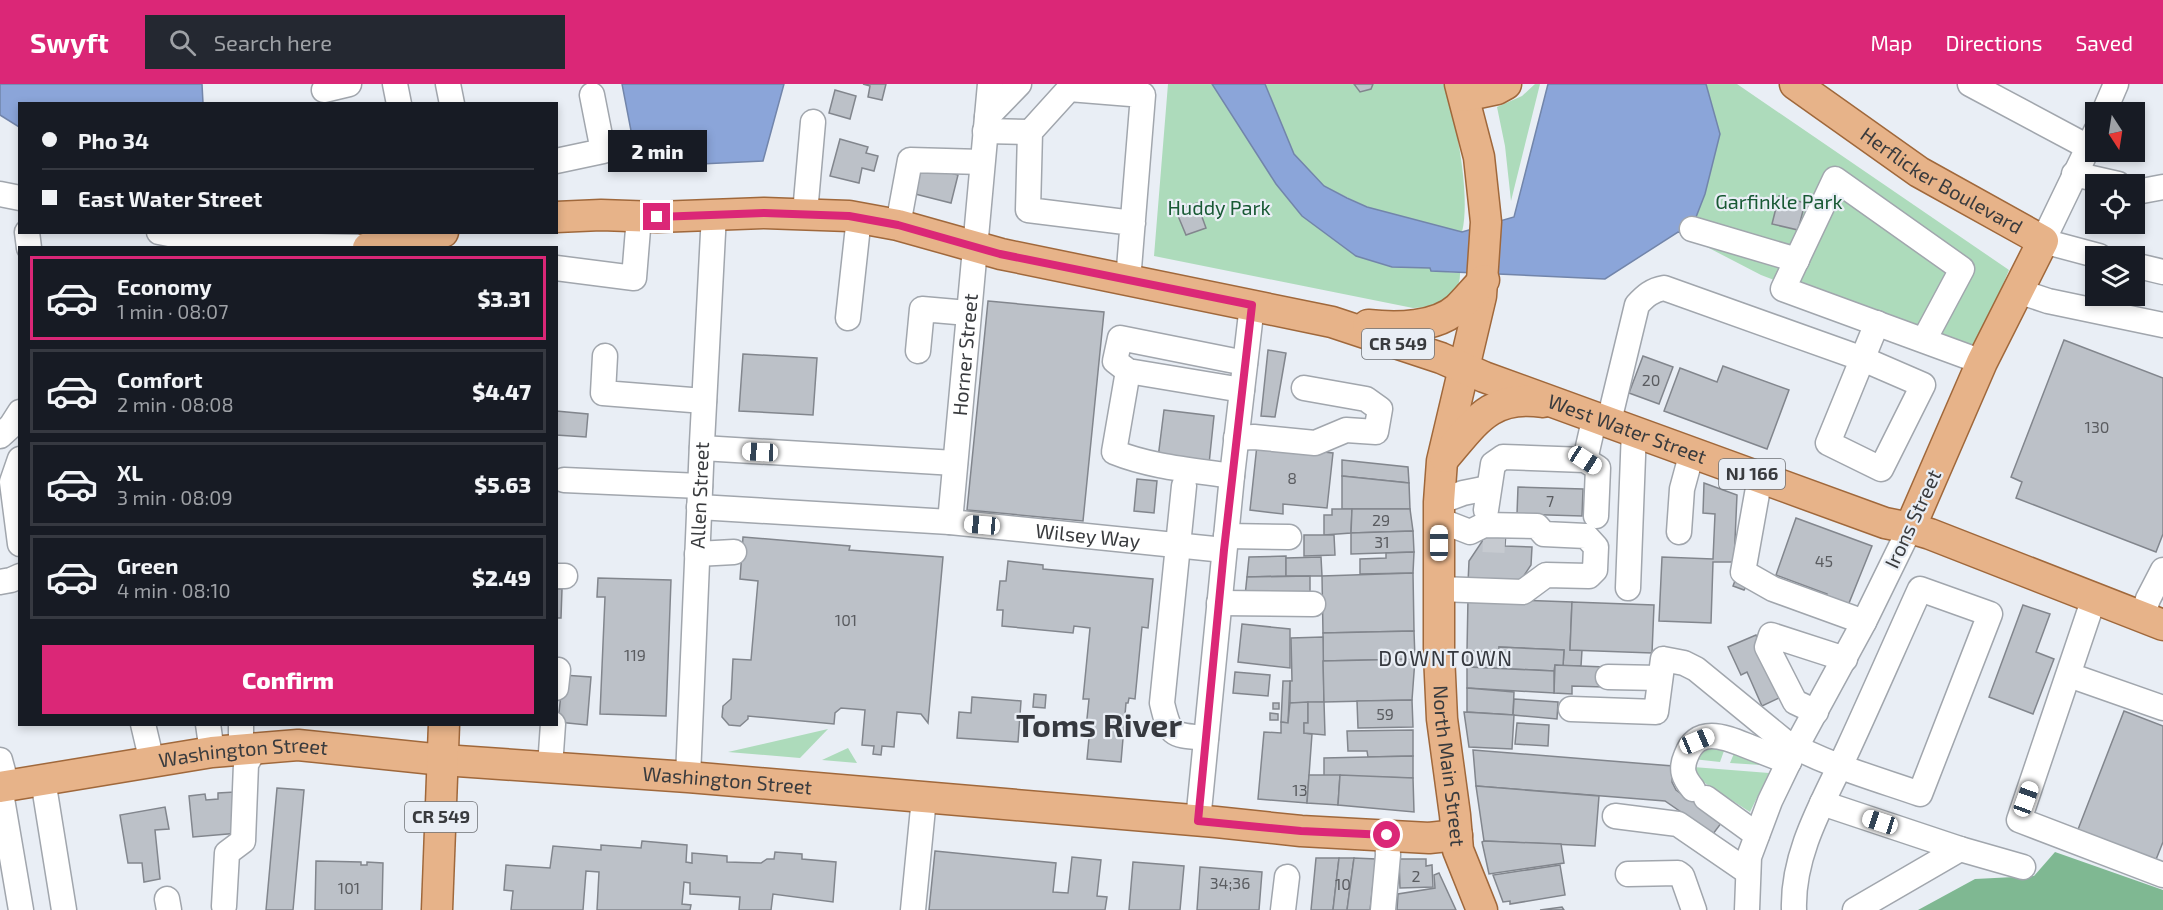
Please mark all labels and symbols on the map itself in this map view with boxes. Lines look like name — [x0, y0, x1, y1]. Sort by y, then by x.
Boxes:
north arrow — [2085, 102, 2145, 162]
street label: Herflicker Boulevard — [1856, 122, 2027, 238]
callout: 2 min — [608, 130, 706, 172]
park label: Garfinkle Park — [1715, 189, 1843, 213]
park label: Huddy Park — [1167, 195, 1271, 219]
route end — [643, 203, 670, 230]
street label: Horner Street — [947, 292, 982, 417]
road number: CR 549 — [1362, 329, 1434, 359]
house number: 20 — [1642, 370, 1660, 389]
street label: West Water Street — [1545, 388, 1710, 468]
house number: 130 — [2085, 417, 2109, 436]
street label: Allen Street — [685, 441, 713, 549]
car — [742, 442, 778, 462]
car — [1565, 443, 1605, 477]
road number: NJ 166 — [1719, 459, 1785, 489]
street label: Irons Street — [1879, 465, 1946, 572]
house number: 8 — [1287, 468, 1297, 487]
house number: 7 — [1546, 491, 1554, 510]
house number: 29 — [1372, 510, 1390, 529]
car — [963, 514, 1001, 536]
street label: Wilsey Way — [1034, 518, 1142, 552]
car — [1430, 525, 1448, 561]
house number: 31 — [1374, 532, 1390, 551]
house number: 45 — [1815, 551, 1833, 570]
house number: 101 — [835, 610, 857, 629]
house number: 119 — [624, 645, 646, 664]
district label: DOWNTOWN — [1378, 645, 1514, 670]
street label: North Main Street — [1429, 685, 1471, 848]
house number: 59 — [1376, 704, 1394, 723]
district label: Toms River — [1016, 705, 1182, 743]
car — [1677, 726, 1717, 756]
street label: Washington Street — [157, 732, 329, 772]
street label: Washington Street — [642, 761, 814, 799]
car — [2011, 779, 2041, 819]
house number: 13 — [1292, 780, 1308, 799]
road number: CR 549 — [405, 802, 477, 832]
car — [1860, 808, 1900, 836]
route start — [1373, 821, 1400, 848]
house number: 2 — [1412, 866, 1421, 885]
house number: 34;36 — [1210, 873, 1250, 892]
house number: 10 — [1335, 874, 1351, 893]
house number: 101 — [338, 878, 360, 897]

